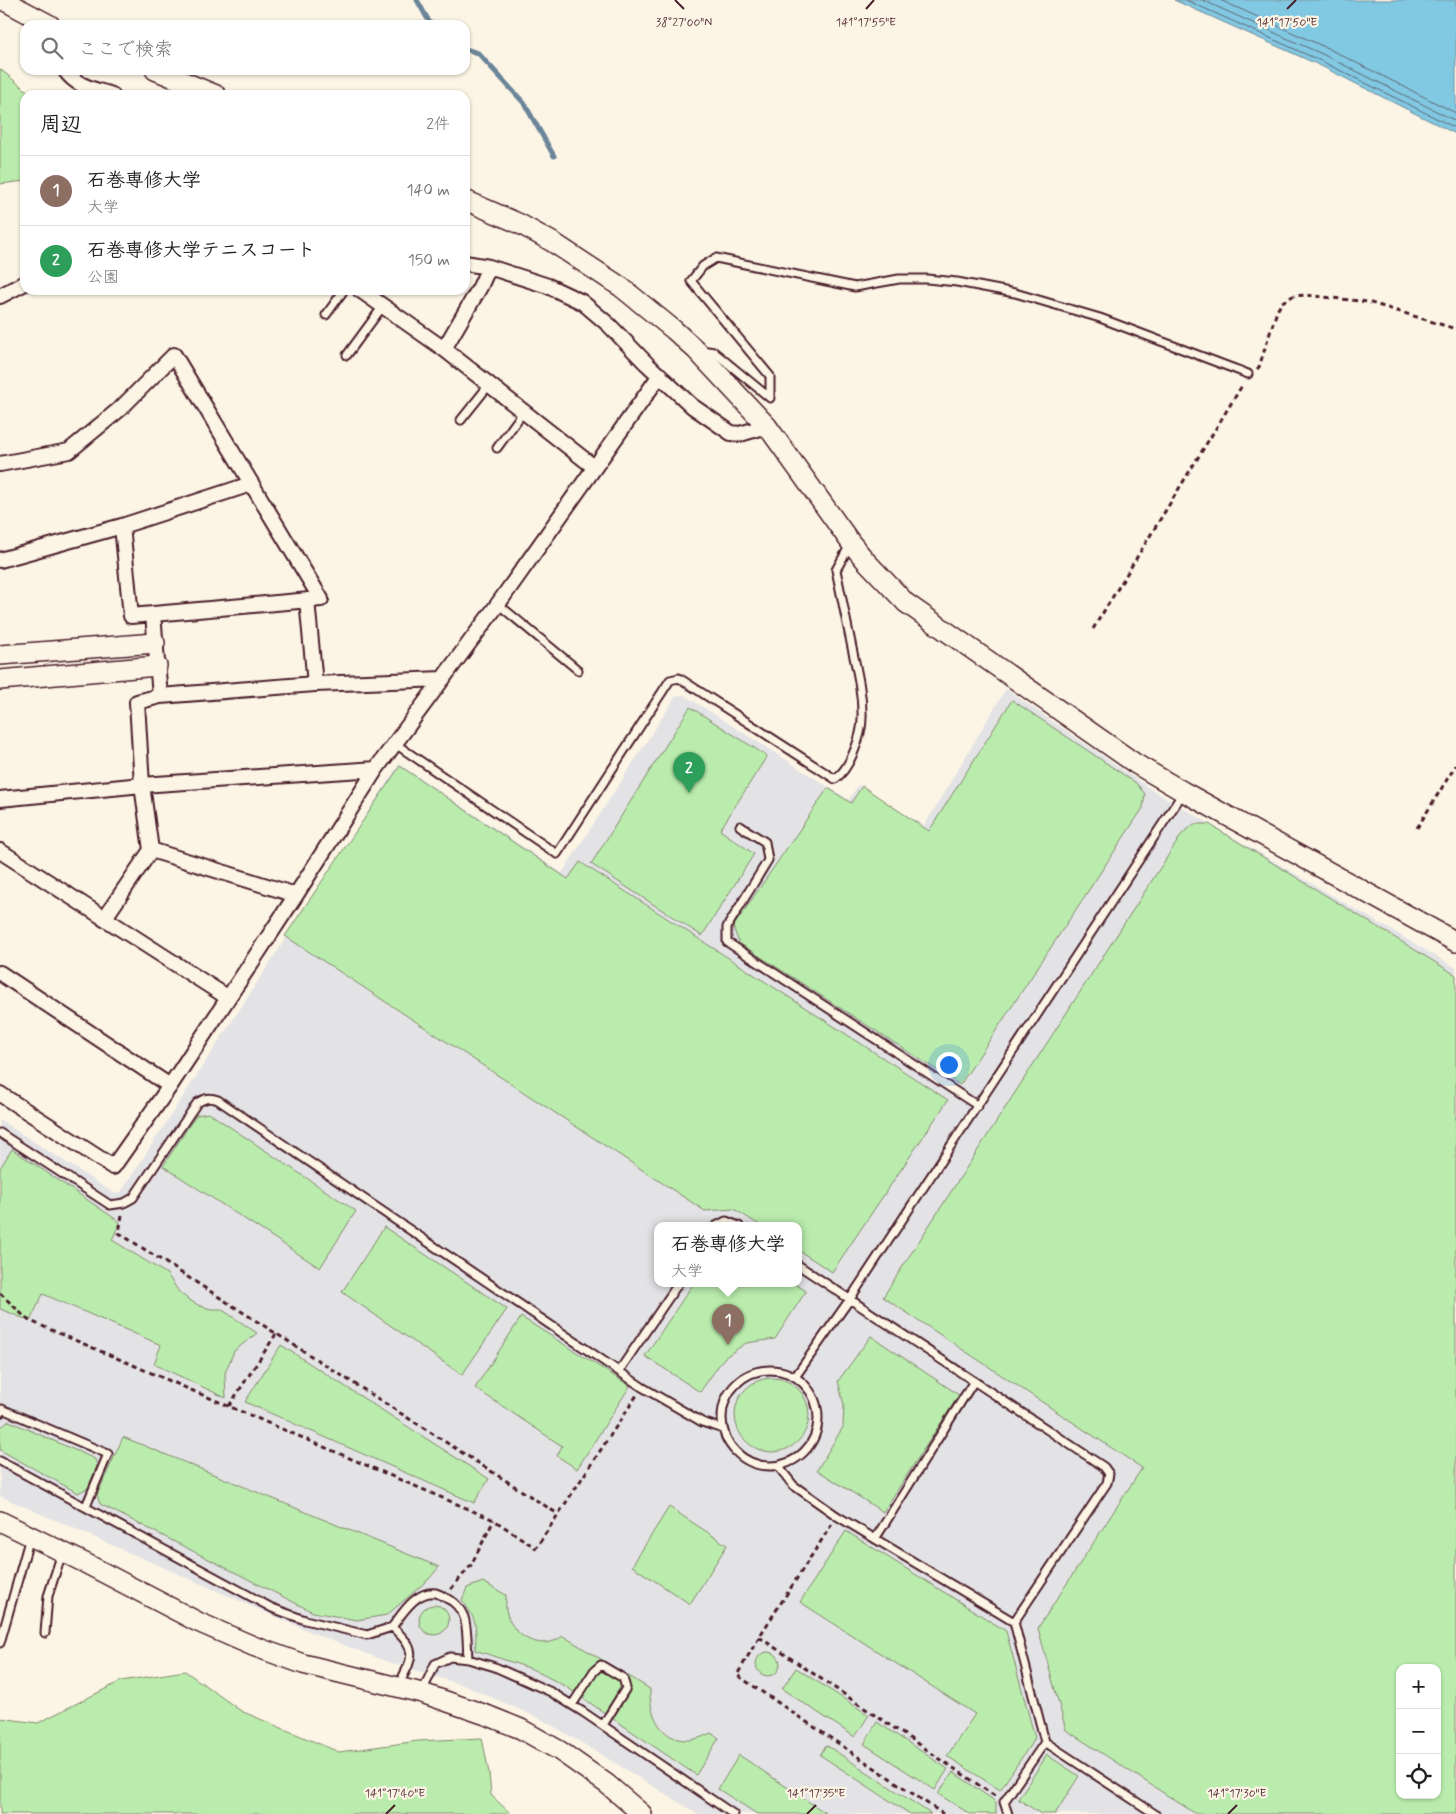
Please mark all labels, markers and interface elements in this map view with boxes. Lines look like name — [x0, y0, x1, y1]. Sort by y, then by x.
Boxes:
text: 38°27'00"N — [656, 15, 712, 31]
text: 141°17'55"E — [836, 15, 896, 31]
text: 141°17'50"E — [1257, 15, 1317, 31]
search box — [20, 20, 470, 75]
icon: search — [38, 34, 66, 62]
text: ここで検索 — [78, 37, 173, 62]
text: 周辺 — [40, 111, 82, 139]
text: 2件 — [426, 114, 450, 135]
text: 石巻専修大学 — [87, 168, 201, 193]
text: 1 — [52, 180, 60, 201]
text: 140 m — [406, 180, 450, 201]
text: 大学 — [87, 197, 119, 218]
text: 石巻専修大学テニスコート — [87, 238, 315, 263]
text: 2 — [52, 250, 60, 271]
text: 150 m — [408, 250, 450, 271]
text: 公園 — [87, 267, 119, 288]
pin: 2 — [673, 752, 705, 793]
your location — [936, 1052, 962, 1078]
popup — [654, 1222, 802, 1287]
text: 石巻専修大学 — [671, 1232, 785, 1257]
text: 大学 — [671, 1261, 703, 1282]
pin: 1 — [712, 1304, 744, 1345]
map controls — [1396, 1664, 1441, 1799]
button: + — [1396, 1664, 1441, 1709]
button: − — [1396, 1709, 1441, 1754]
button: locate — [1396, 1754, 1441, 1799]
text: 141°17'40"E — [365, 1786, 425, 1802]
text: 141°17'35"E — [787, 1786, 845, 1802]
text: 141°17'30"E — [1208, 1786, 1266, 1802]

